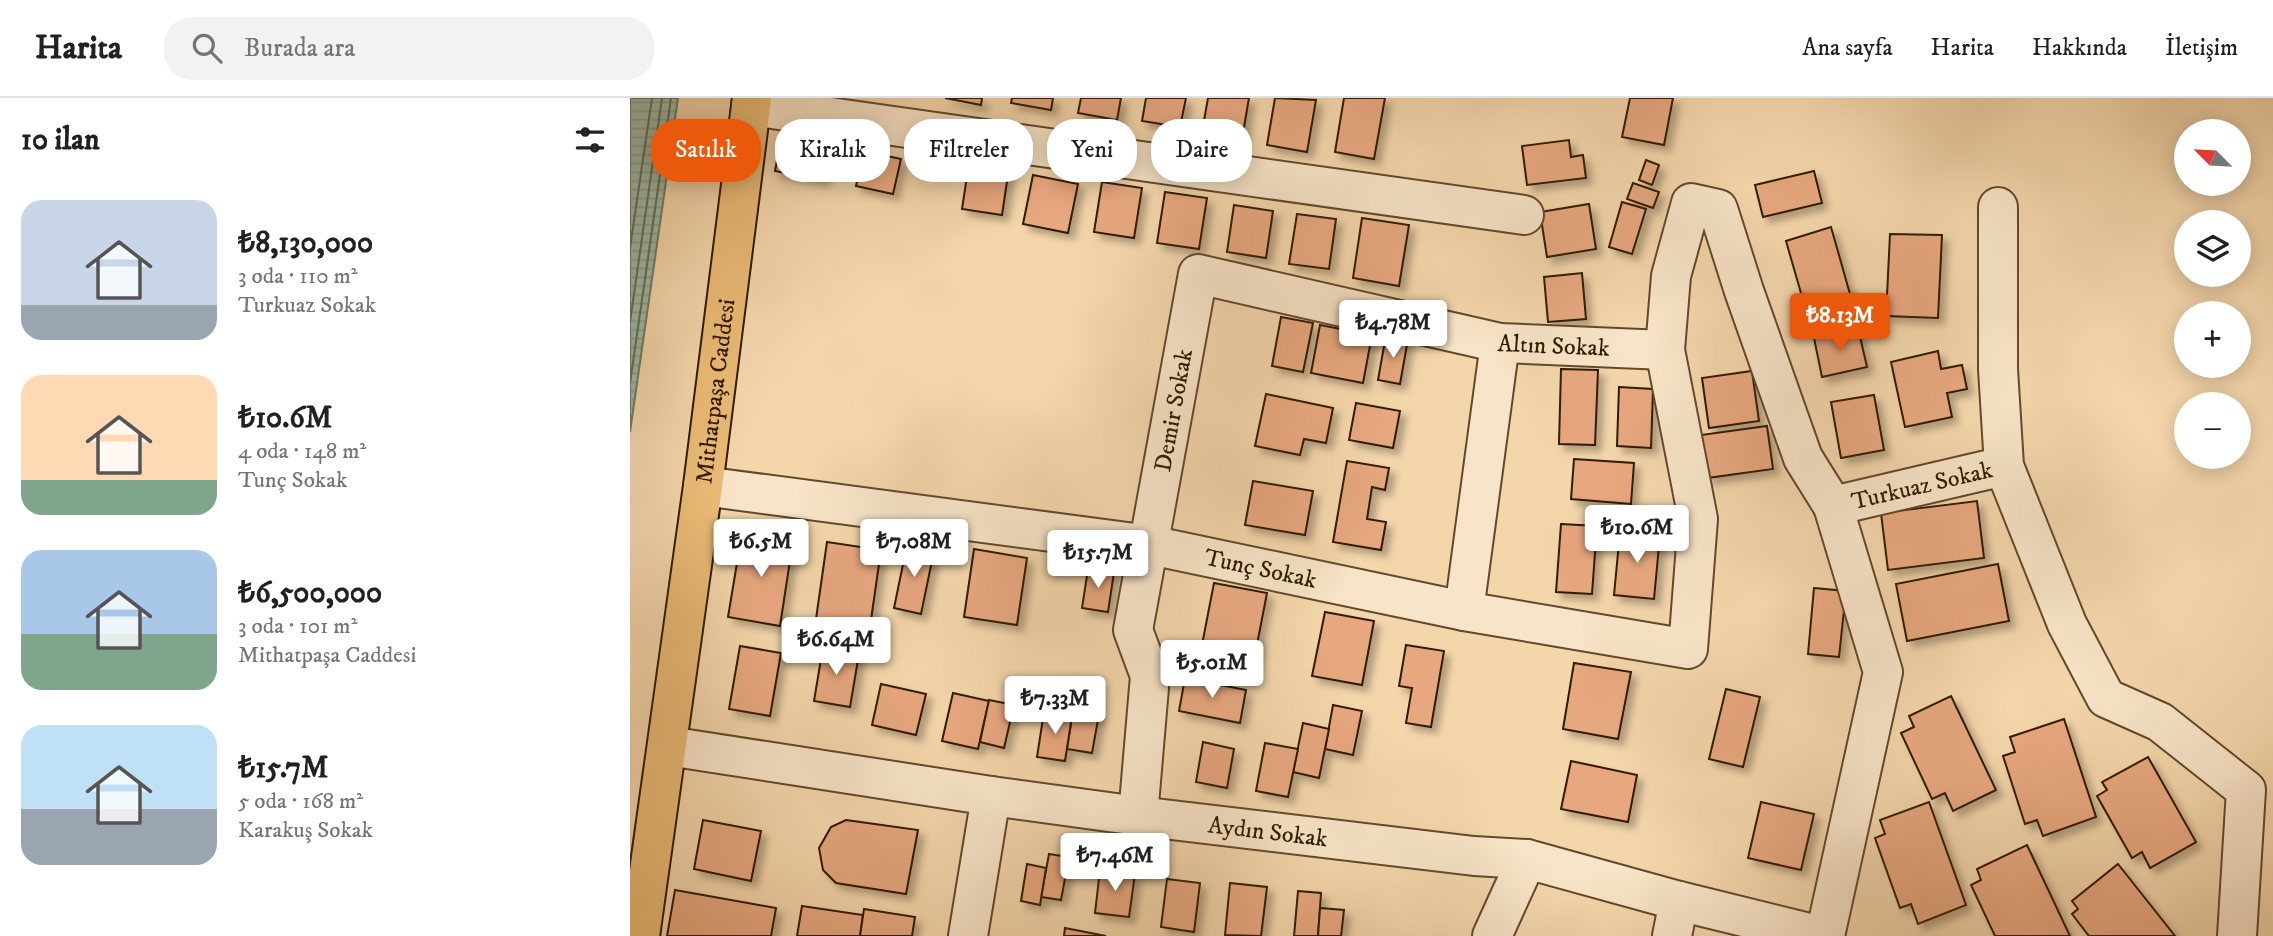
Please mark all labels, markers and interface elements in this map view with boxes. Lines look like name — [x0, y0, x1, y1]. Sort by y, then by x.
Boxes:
search box — [164, 17, 654, 80]
text: Harita — [35, 28, 122, 69]
icon: search — [188, 29, 226, 67]
text: Burada ara — [244, 32, 355, 65]
text: Ana sayfa — [1802, 33, 1893, 63]
text: Harita — [1931, 33, 1994, 63]
text: Hakkında — [2032, 33, 2127, 63]
text: İletişim — [2165, 33, 2238, 63]
chip: Satılık — [651, 119, 761, 182]
chip: Kiralık — [775, 119, 890, 182]
chip: Filtreler — [904, 119, 1033, 182]
chip: Yeni — [1047, 119, 1137, 182]
chip: Daire — [1151, 119, 1252, 182]
north arrow — [2174, 119, 2250, 196]
map controls — [2174, 119, 2251, 469]
icon: filters — [571, 121, 609, 159]
text: 10 ilan — [21, 122, 100, 159]
button: layers — [2174, 210, 2251, 287]
text: ₺8,130,000 — [238, 225, 373, 262]
icon: home — [77, 228, 161, 312]
text: 3 oda · 110 m² — [238, 262, 358, 291]
text: Turkuaz Sokak — [238, 291, 376, 320]
pin: ₺8.13M — [1783, 294, 1897, 353]
street label: Mithatpaşa Caddesi — [689, 297, 743, 486]
pin: ₺4.78M — [1336, 300, 1450, 360]
text: ₺8.13M — [1806, 301, 1874, 330]
button: + — [2174, 301, 2251, 378]
text: ₺4.78M — [1355, 308, 1431, 337]
street label: Altın Sokak — [1497, 329, 1610, 364]
street label: Demir Sokak — [1148, 346, 1200, 474]
button: − — [2174, 392, 2251, 469]
text: ₺10.6M — [238, 400, 332, 437]
icon: home — [77, 403, 161, 487]
text: 4 oda · 148 m² — [238, 437, 366, 466]
street label: Turkuaz Sokak — [1848, 455, 1996, 517]
text: Tunç Sokak — [238, 466, 347, 495]
pin: ₺10.6M — [1580, 505, 1694, 565]
text: ₺10.6M — [1601, 513, 1673, 542]
pin: ₺6.5M — [712, 519, 810, 579]
pin: ₺7.08M — [857, 519, 971, 579]
text: ₺6.5M — [730, 527, 792, 556]
text: ₺7.08M — [876, 527, 952, 556]
pin: ₺15.7M — [1041, 531, 1155, 590]
text: ₺15.7M — [1063, 538, 1133, 567]
street label: Tunç Sokak — [1202, 543, 1320, 596]
text: ₺6,500,000 — [238, 575, 382, 612]
icon: home — [77, 578, 161, 662]
text: 3 oda · 101 m² — [238, 612, 357, 641]
pin: ₺6.64M — [779, 618, 893, 677]
text: ₺6.64M — [798, 625, 874, 654]
pin: ₺5.01M — [1155, 640, 1269, 700]
text: Mithatpaşa Caddesi — [238, 641, 416, 670]
text: ₺5.01M — [1176, 648, 1248, 677]
pin: ₺7.33M — [998, 676, 1112, 736]
text: ₺7.33M — [1021, 684, 1089, 713]
text: ₺15.7M — [238, 750, 329, 787]
icon: home — [77, 753, 161, 837]
text: 5 oda · 168 m² — [238, 787, 363, 816]
street label: Aydın Sokak — [1206, 810, 1329, 854]
text: Karakuş Sokak — [238, 816, 373, 845]
pin: ₺7.46M — [1058, 834, 1172, 893]
text: ₺7.46M — [1076, 841, 1154, 870]

